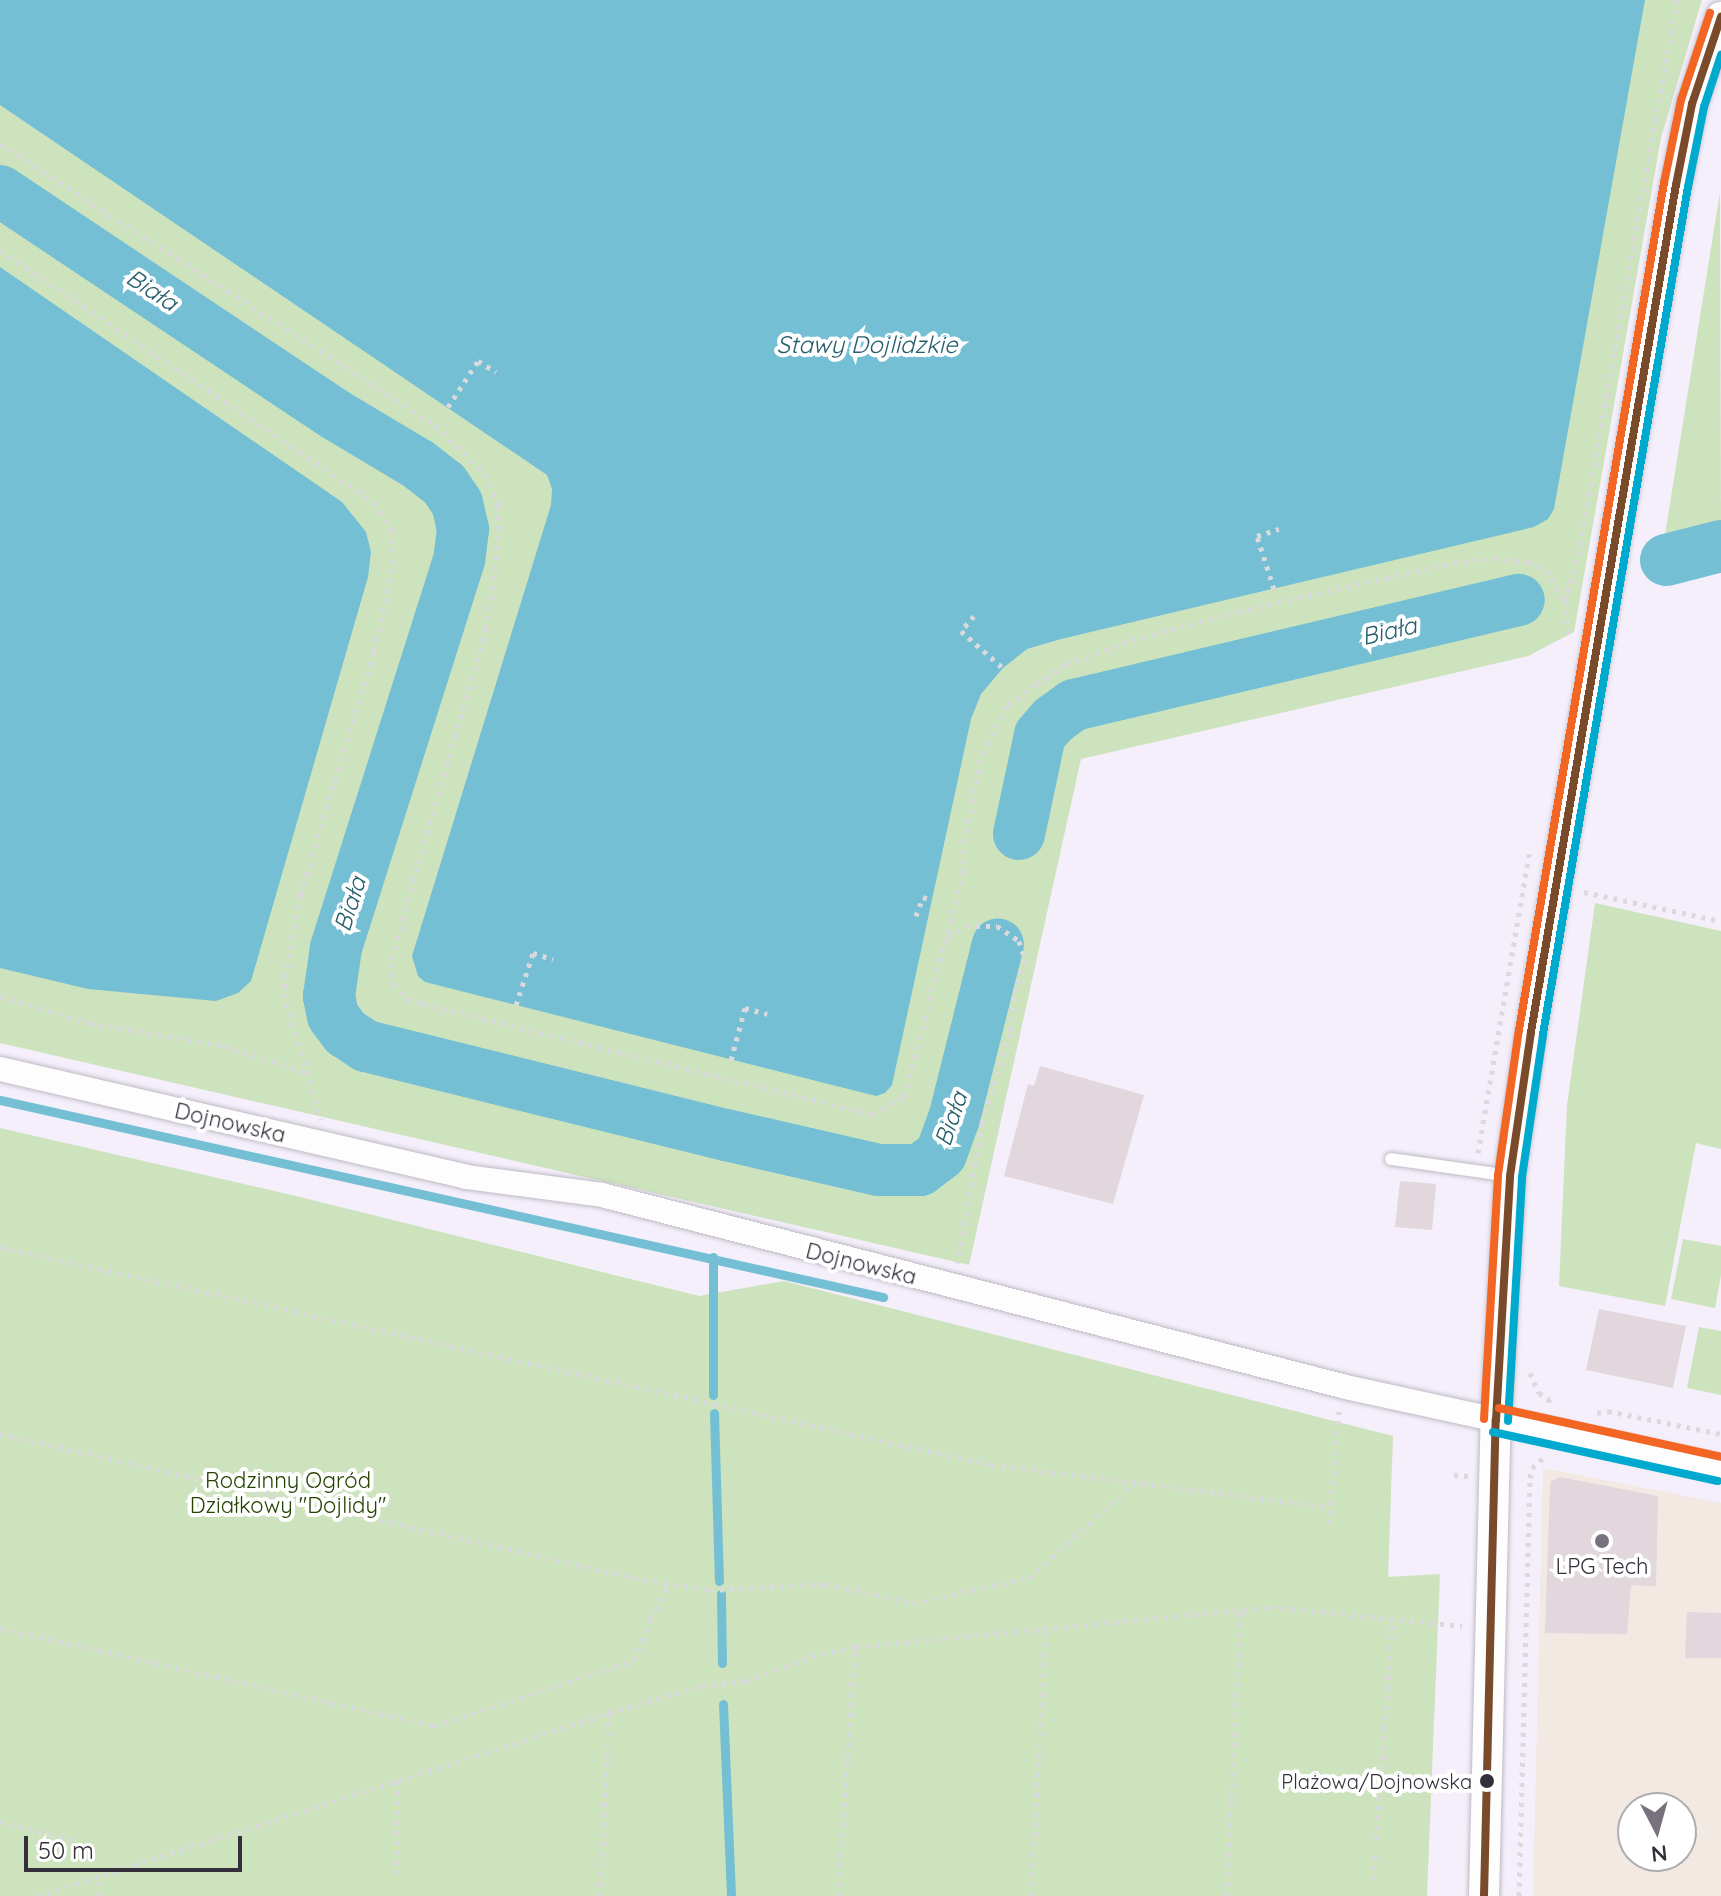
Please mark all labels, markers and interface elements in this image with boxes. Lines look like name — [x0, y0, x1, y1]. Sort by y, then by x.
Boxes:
water label: Biała — [121, 263, 183, 317]
water label: Stawy Dojlidzkie — [777, 331, 957, 359]
water label: Biała — [1359, 611, 1419, 651]
water label: Biała — [328, 873, 372, 935]
water label: Biała — [928, 1088, 974, 1150]
street label: Dojnowska — [172, 1097, 288, 1149]
street label: Dojnowska — [803, 1238, 919, 1290]
park label: Rodzinny Ogród Działkowy "Dojlidy" — [190, 1467, 386, 1518]
marker: LPG Tech — [1593, 1532, 1611, 1550]
place label: LPG Tech — [1555, 1554, 1649, 1580]
place label: Plażowa/Dojnowska — [1281, 1769, 1472, 1793]
marker: Plażowa/Dojnowska — [1479, 1773, 1495, 1789]
north arrow — [1617, 1792, 1697, 1872]
scale bar — [28, 1820, 246, 1870]
text: 50 m — [38, 1835, 94, 1865]
text: N — [1650, 1839, 1669, 1869]

